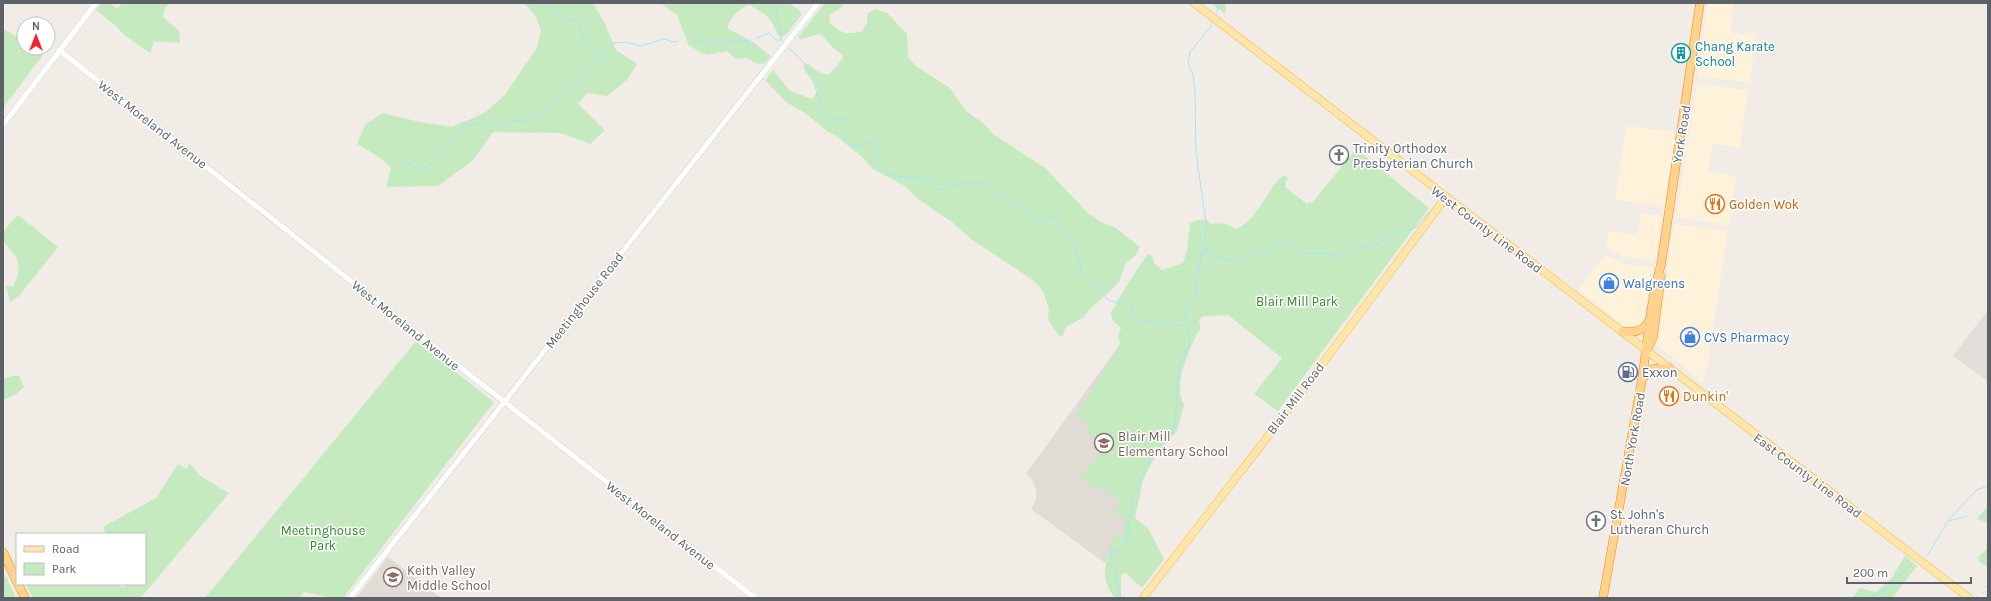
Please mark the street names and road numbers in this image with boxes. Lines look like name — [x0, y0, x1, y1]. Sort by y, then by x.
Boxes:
street label: West Moreland Avenue — [95, 77, 211, 172]
street label: York Road — [1670, 104, 1693, 164]
street label: West County Line Road — [1428, 183, 1545, 276]
street label: Meetinghouse Road — [542, 249, 627, 351]
street label: West Moreland Avenue — [349, 277, 463, 374]
street label: Blair Mill Road — [1264, 360, 1327, 437]
street label: North York Road — [1617, 391, 1648, 487]
street label: East County Line Road — [1751, 430, 1865, 521]
street label: West Moreland Avenue — [603, 478, 719, 573]

